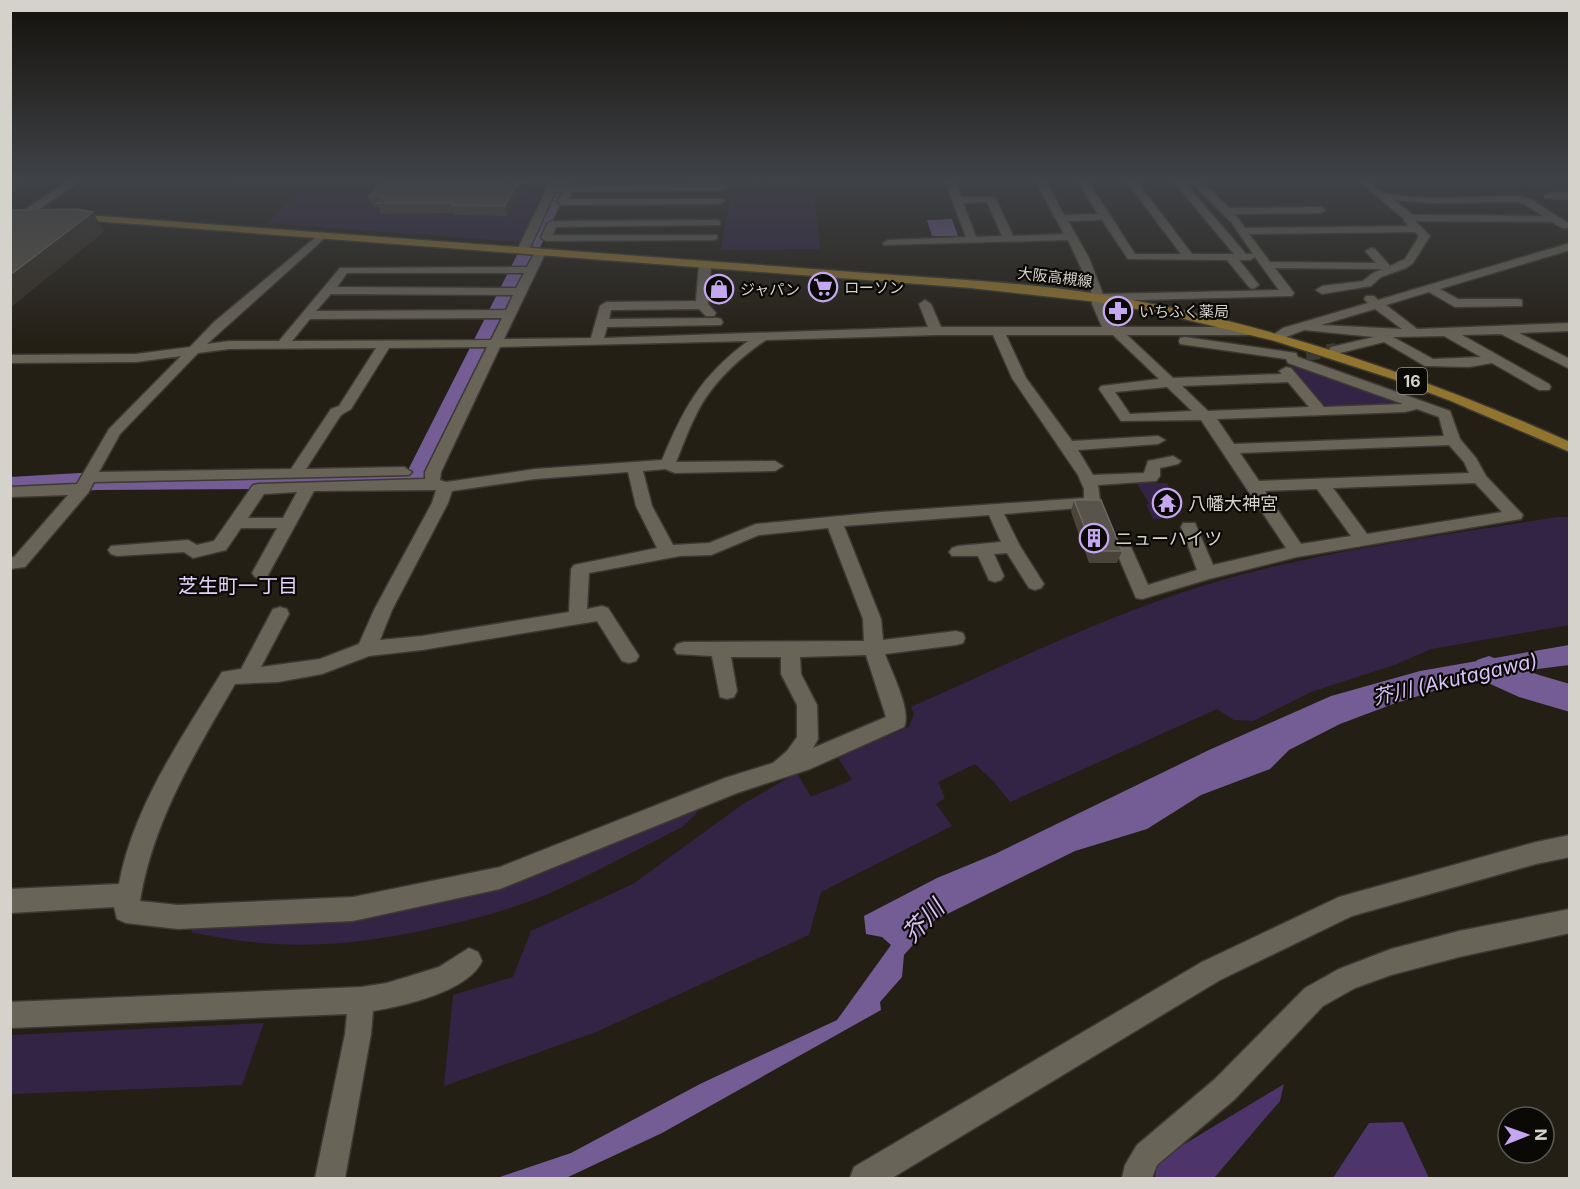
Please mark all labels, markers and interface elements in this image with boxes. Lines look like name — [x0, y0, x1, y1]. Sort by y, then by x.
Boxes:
street label: 大阪高槻線 — [1017, 263, 1093, 291]
supermarket icon: ローソン — [807, 271, 839, 303]
shop icon: ジャパン — [703, 273, 735, 305]
place label: ローソン — [844, 278, 904, 297]
place label: ジャパン — [740, 280, 800, 299]
pharmacy icon: いちふく薬局 — [1102, 295, 1134, 327]
place label: いちふく薬局 — [1139, 302, 1229, 321]
road number: 16 — [1397, 368, 1427, 394]
temple icon: 八幡大神宮 — [1151, 487, 1183, 519]
place label: 八幡大神宮 — [1188, 493, 1278, 514]
building icon: ニューハイツ — [1078, 522, 1110, 554]
place label: ニューハイツ — [1115, 528, 1222, 549]
district label: 芝生町一丁目 — [178, 574, 298, 598]
water label: 芥川 (Akutagawa) — [1370, 648, 1540, 710]
water label: 芥川 — [896, 891, 952, 948]
north arrow — [1496, 1105, 1556, 1165]
text: N — [1531, 1128, 1551, 1141]

